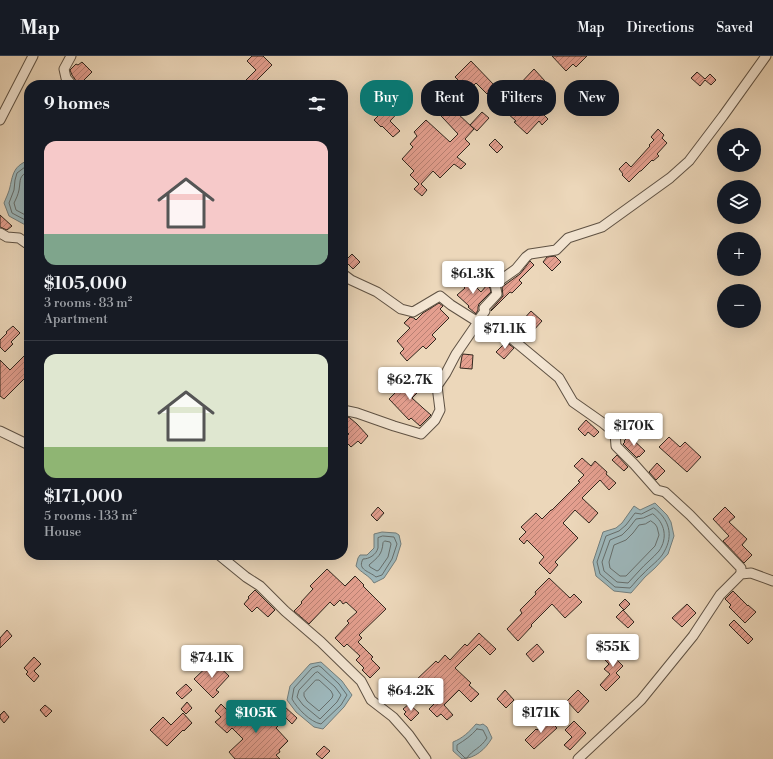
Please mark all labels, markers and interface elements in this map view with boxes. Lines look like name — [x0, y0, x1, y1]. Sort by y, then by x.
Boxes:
text: Map — [20, 16, 60, 40]
text: Map — [577, 19, 605, 37]
text: Directions — [627, 19, 694, 37]
text: Saved — [716, 19, 753, 37]
chip: Buy — [360, 80, 413, 116]
chip: Rent — [421, 80, 479, 116]
chip: Filters — [487, 80, 556, 116]
chip: New — [564, 80, 619, 116]
text: 9 homes — [44, 93, 110, 115]
icon: filters — [306, 93, 328, 115]
map controls — [717, 128, 761, 328]
button: locate — [717, 128, 761, 172]
icon: home — [150, 167, 222, 239]
button: layers — [717, 180, 761, 224]
button: + — [717, 232, 761, 276]
pin: $61.3K — [440, 261, 506, 295]
text: $61.3K — [451, 266, 495, 282]
text: $105,000 — [44, 273, 127, 295]
button: − — [717, 284, 761, 328]
text: 3 rooms · 83 m² — [44, 295, 132, 311]
text: Apartment — [44, 311, 108, 327]
pin: $71.1K — [472, 316, 538, 350]
text: $71.1K — [484, 321, 526, 337]
pin: $62.7K — [377, 367, 443, 401]
text: $62.7K — [387, 372, 433, 388]
icon: home — [150, 380, 222, 452]
pin: $170K — [606, 413, 662, 447]
text: $170K — [614, 418, 654, 434]
text: $171,000 — [44, 486, 123, 508]
text: 5 rooms · 133 m² — [44, 508, 137, 524]
text: House — [44, 524, 81, 540]
pin: $55K — [589, 634, 637, 668]
text: $55K — [596, 639, 630, 655]
pin: $74.1K — [179, 645, 245, 679]
text: $74.1K — [190, 650, 234, 666]
pin: $64.2K — [378, 678, 444, 712]
text: $64.2K — [387, 683, 435, 699]
pin: $105K — [228, 700, 284, 734]
pin: $171K — [513, 700, 569, 734]
text: $105K — [235, 705, 277, 721]
text: $171K — [522, 705, 560, 721]

